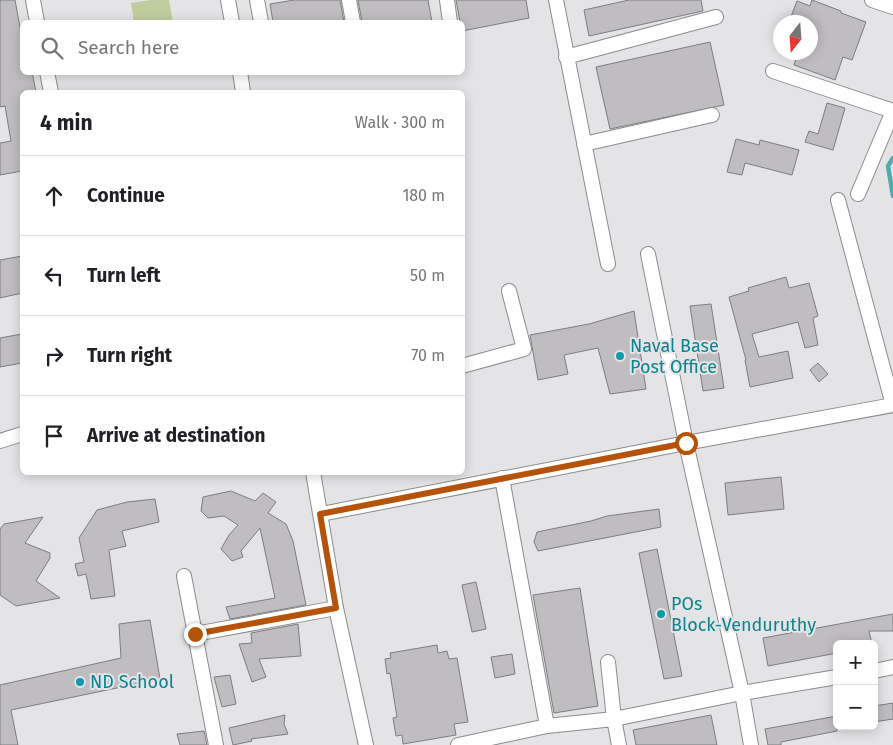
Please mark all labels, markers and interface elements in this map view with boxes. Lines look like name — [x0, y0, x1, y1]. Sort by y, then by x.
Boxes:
north arrow — [773, 15, 818, 60]
search box — [20, 20, 465, 75]
icon: search — [38, 34, 66, 62]
text: Search here — [78, 36, 179, 59]
text: 4 min — [40, 110, 93, 136]
text: Walk · 300 m — [355, 113, 445, 132]
icon: ahead — [40, 182, 68, 210]
text: Continue — [87, 184, 165, 207]
text: 180 m — [402, 186, 445, 205]
icon: left — [40, 262, 68, 290]
text: Turn left — [87, 264, 161, 287]
text: 50 m — [410, 266, 445, 285]
place label: Naval Base Post Office — [630, 335, 719, 378]
icon: right — [40, 342, 68, 370]
text: Turn right — [87, 344, 172, 367]
text: 70 m — [411, 346, 445, 365]
marker: Naval Base Post Office — [614, 350, 626, 362]
icon: arrive — [40, 422, 68, 450]
text: Arrive at destination — [87, 424, 266, 447]
route start — [675, 432, 698, 455]
place label: POs Block-Venduruthy — [671, 593, 816, 636]
marker: POs Block-Venduruthy — [655, 608, 667, 620]
route end — [184, 623, 207, 646]
map controls — [833, 640, 878, 730]
button: + — [833, 640, 878, 685]
place label: ND School — [90, 671, 174, 693]
marker: ND School — [74, 676, 86, 688]
button: − — [833, 685, 878, 730]

